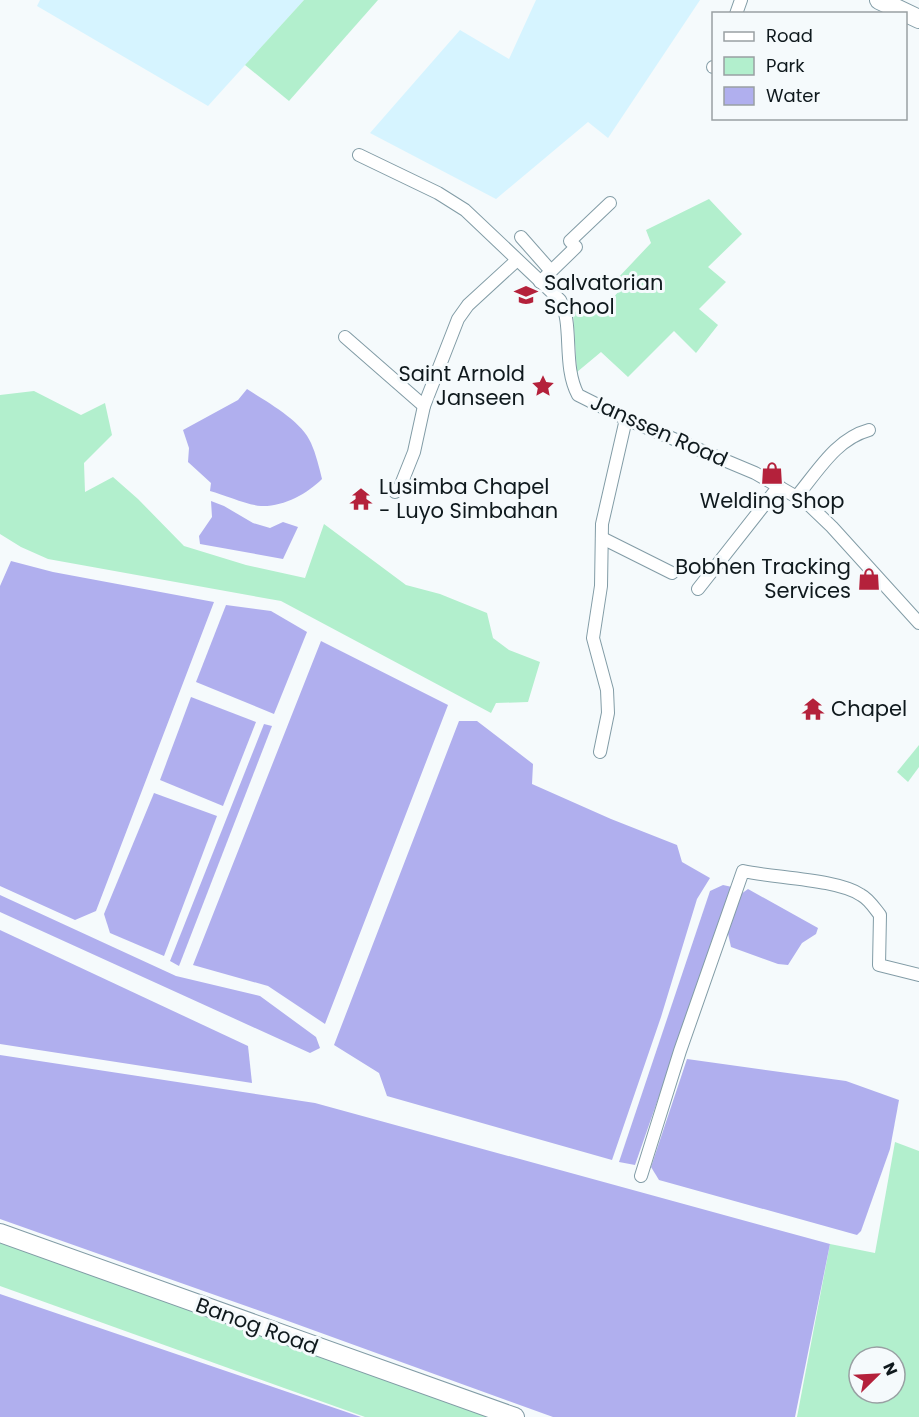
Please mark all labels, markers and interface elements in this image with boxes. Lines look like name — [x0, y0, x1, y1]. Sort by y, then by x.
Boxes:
legend — [712, 12, 907, 120]
text: Road — [766, 23, 813, 48]
text: Park — [766, 53, 805, 78]
text: Water — [766, 83, 820, 108]
place label: Salvatorian School — [544, 268, 663, 321]
school or university icon: Salvatorian School — [513, 282, 539, 308]
place label: Saint Arnold Janseen — [398, 359, 525, 412]
place icon: Saint Arnold Janseen — [530, 373, 556, 399]
street label: Janssen Road — [586, 387, 732, 474]
shop icon: Welding Shop — [759, 460, 785, 486]
place label: Lusimba Chapel - Luyo Simbahan — [379, 472, 558, 525]
temple icon: Lusimba Chapel - Luyo Simbahan — [348, 486, 374, 512]
place label: Welding Shop — [700, 486, 844, 515]
place label: Bobhen Tracking Services — [675, 552, 851, 605]
shop icon: Bobhen Tracking Services — [856, 566, 882, 592]
place label: Chapel — [831, 694, 907, 723]
temple icon: Chapel — [800, 696, 826, 722]
street label: Banog Road — [192, 1290, 322, 1361]
north arrow — [847, 1345, 907, 1405]
text: N — [877, 1359, 903, 1379]

